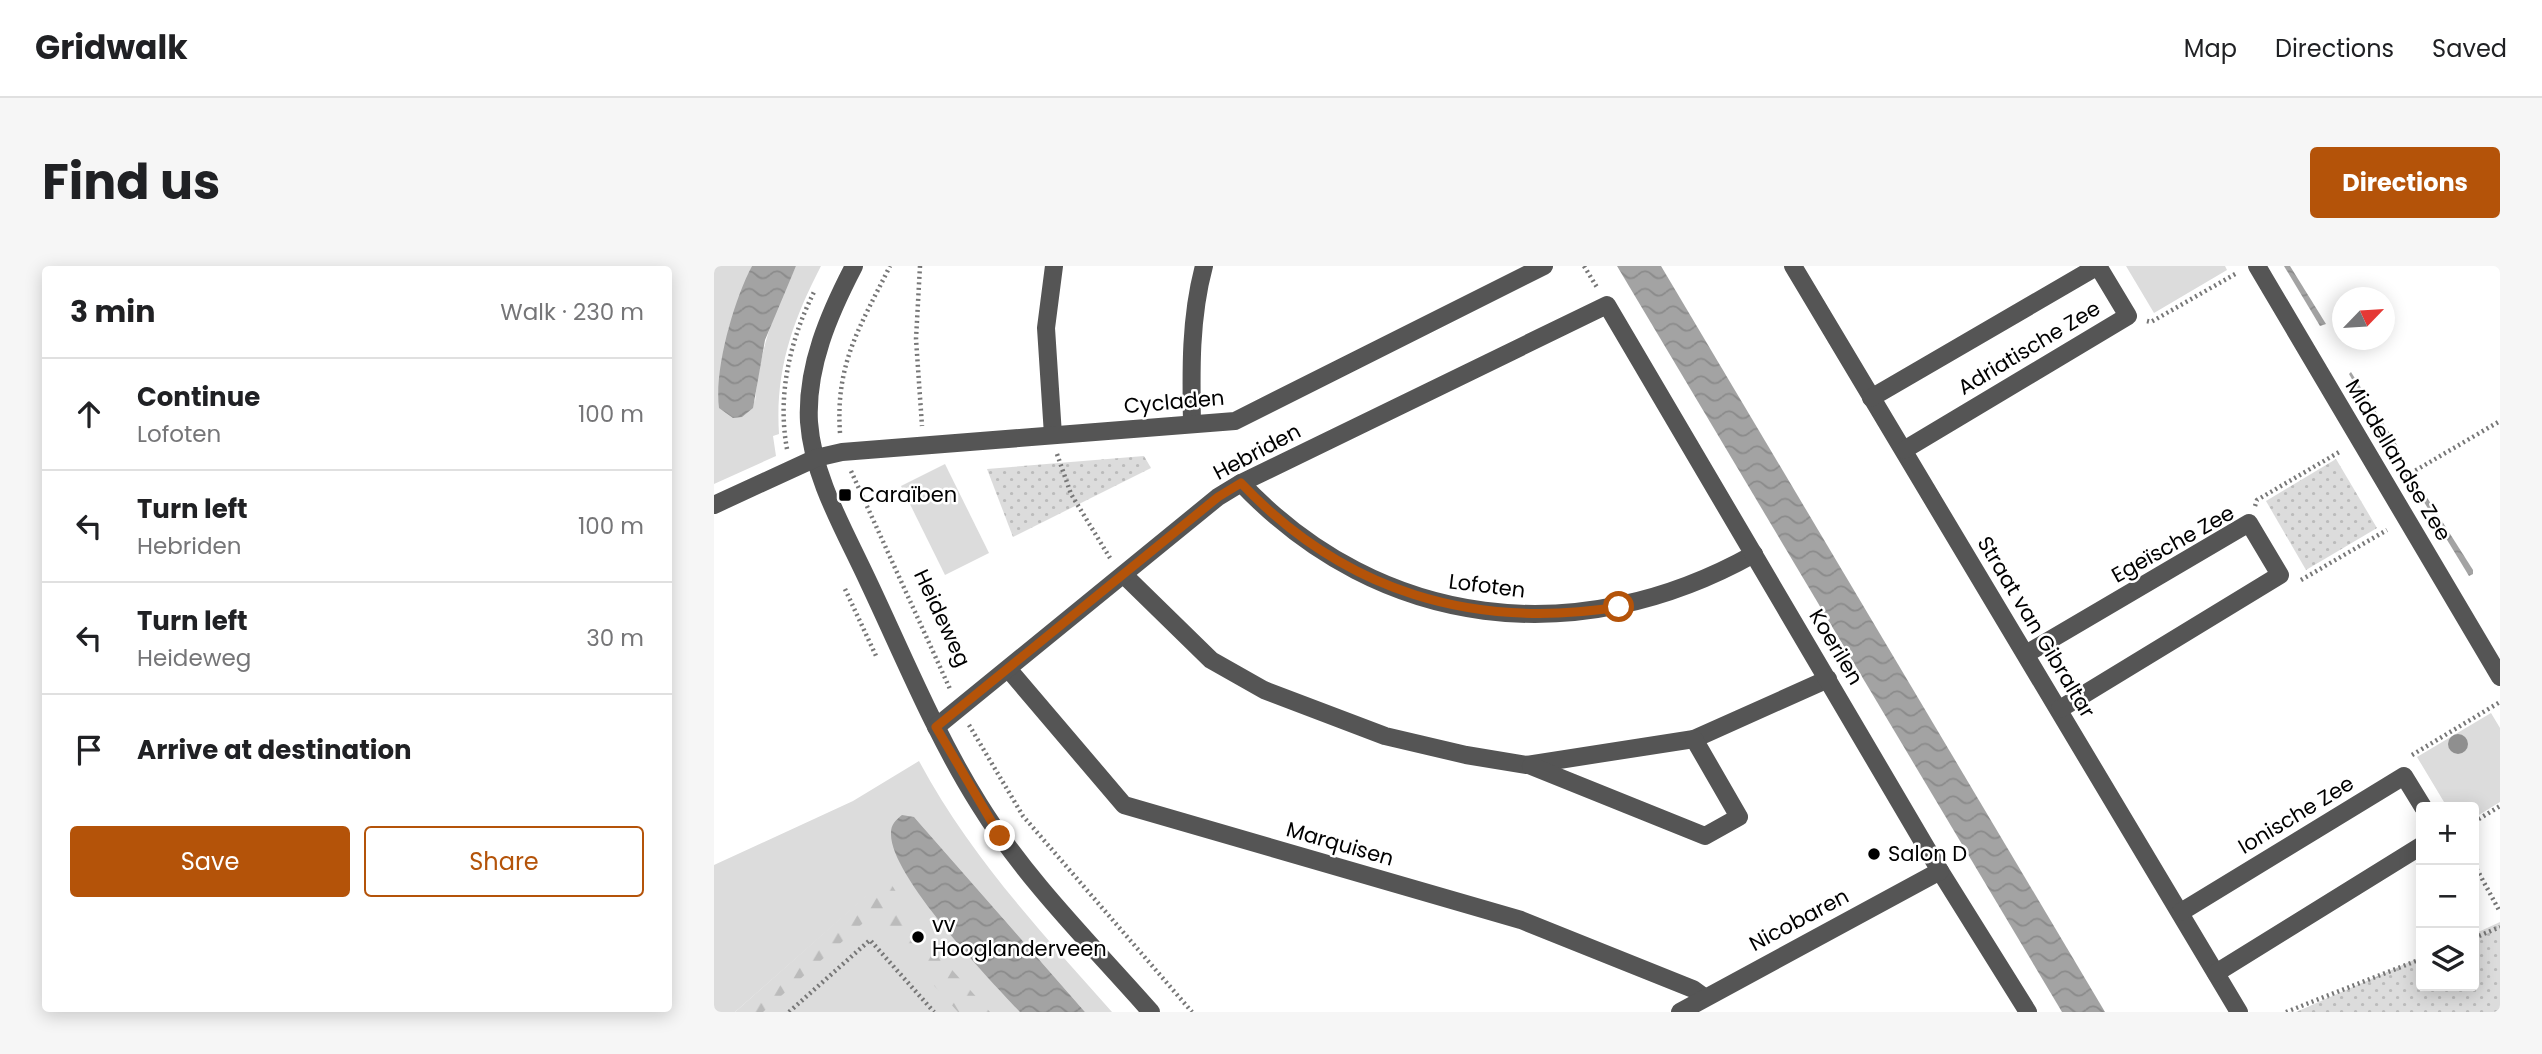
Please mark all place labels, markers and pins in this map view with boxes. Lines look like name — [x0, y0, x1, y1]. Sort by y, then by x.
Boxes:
place label: Caraïben — [859, 480, 957, 509]
marker: Caraïben — [837, 487, 853, 503]
place label: Salon D — [1888, 839, 1967, 868]
marker: Salon D — [1866, 846, 1882, 862]
place label: vv Hooglanderveen — [932, 910, 1107, 963]
marker: vv Hooglanderveen — [910, 929, 926, 945]

